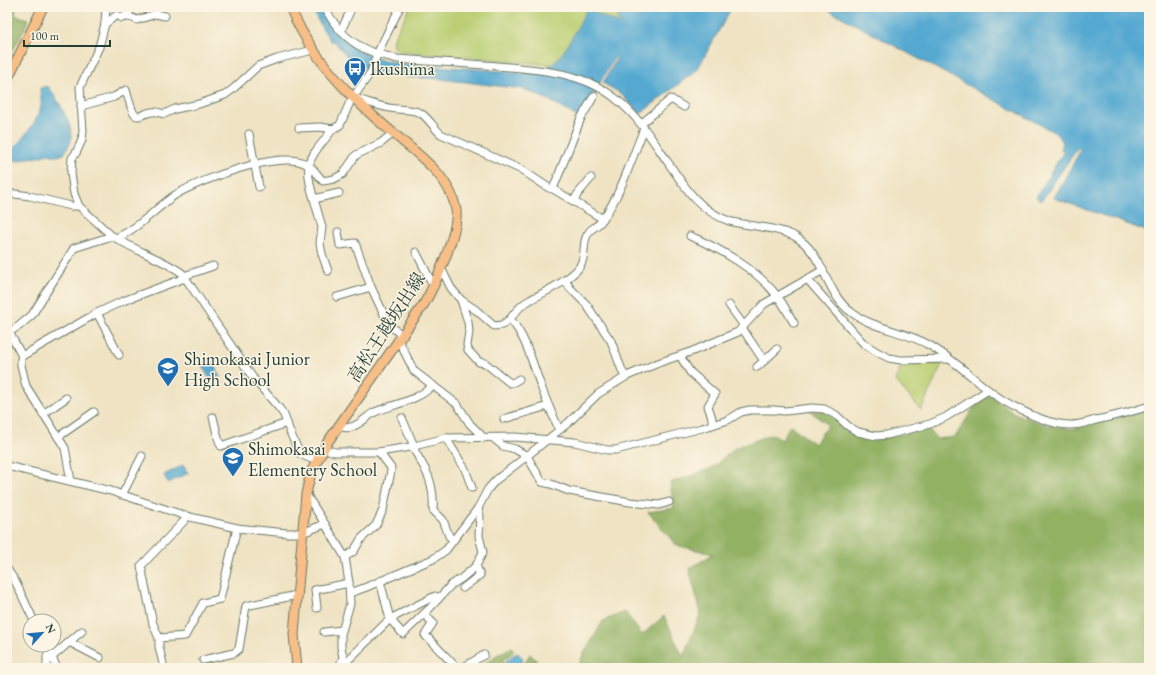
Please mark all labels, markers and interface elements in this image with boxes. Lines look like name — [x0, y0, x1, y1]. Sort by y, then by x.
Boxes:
scale bar — [24, 22, 110, 48]
text: 100 m — [30, 28, 60, 44]
bus stop icon: Ikushima — [342, 55, 368, 88]
place label: Ikushima — [370, 57, 436, 80]
street label: 高松王越坂出線 — [342, 268, 430, 386]
place label: Shimokasai Junior High School — [184, 347, 310, 391]
school or university icon: Shimokasai Junior High School — [155, 355, 181, 388]
place label: Shimokasai Elementery School — [248, 437, 377, 481]
school or university icon: Shimokasai Elementery School — [220, 445, 246, 478]
north arrow — [22, 613, 62, 653]
text: N — [43, 621, 59, 636]

